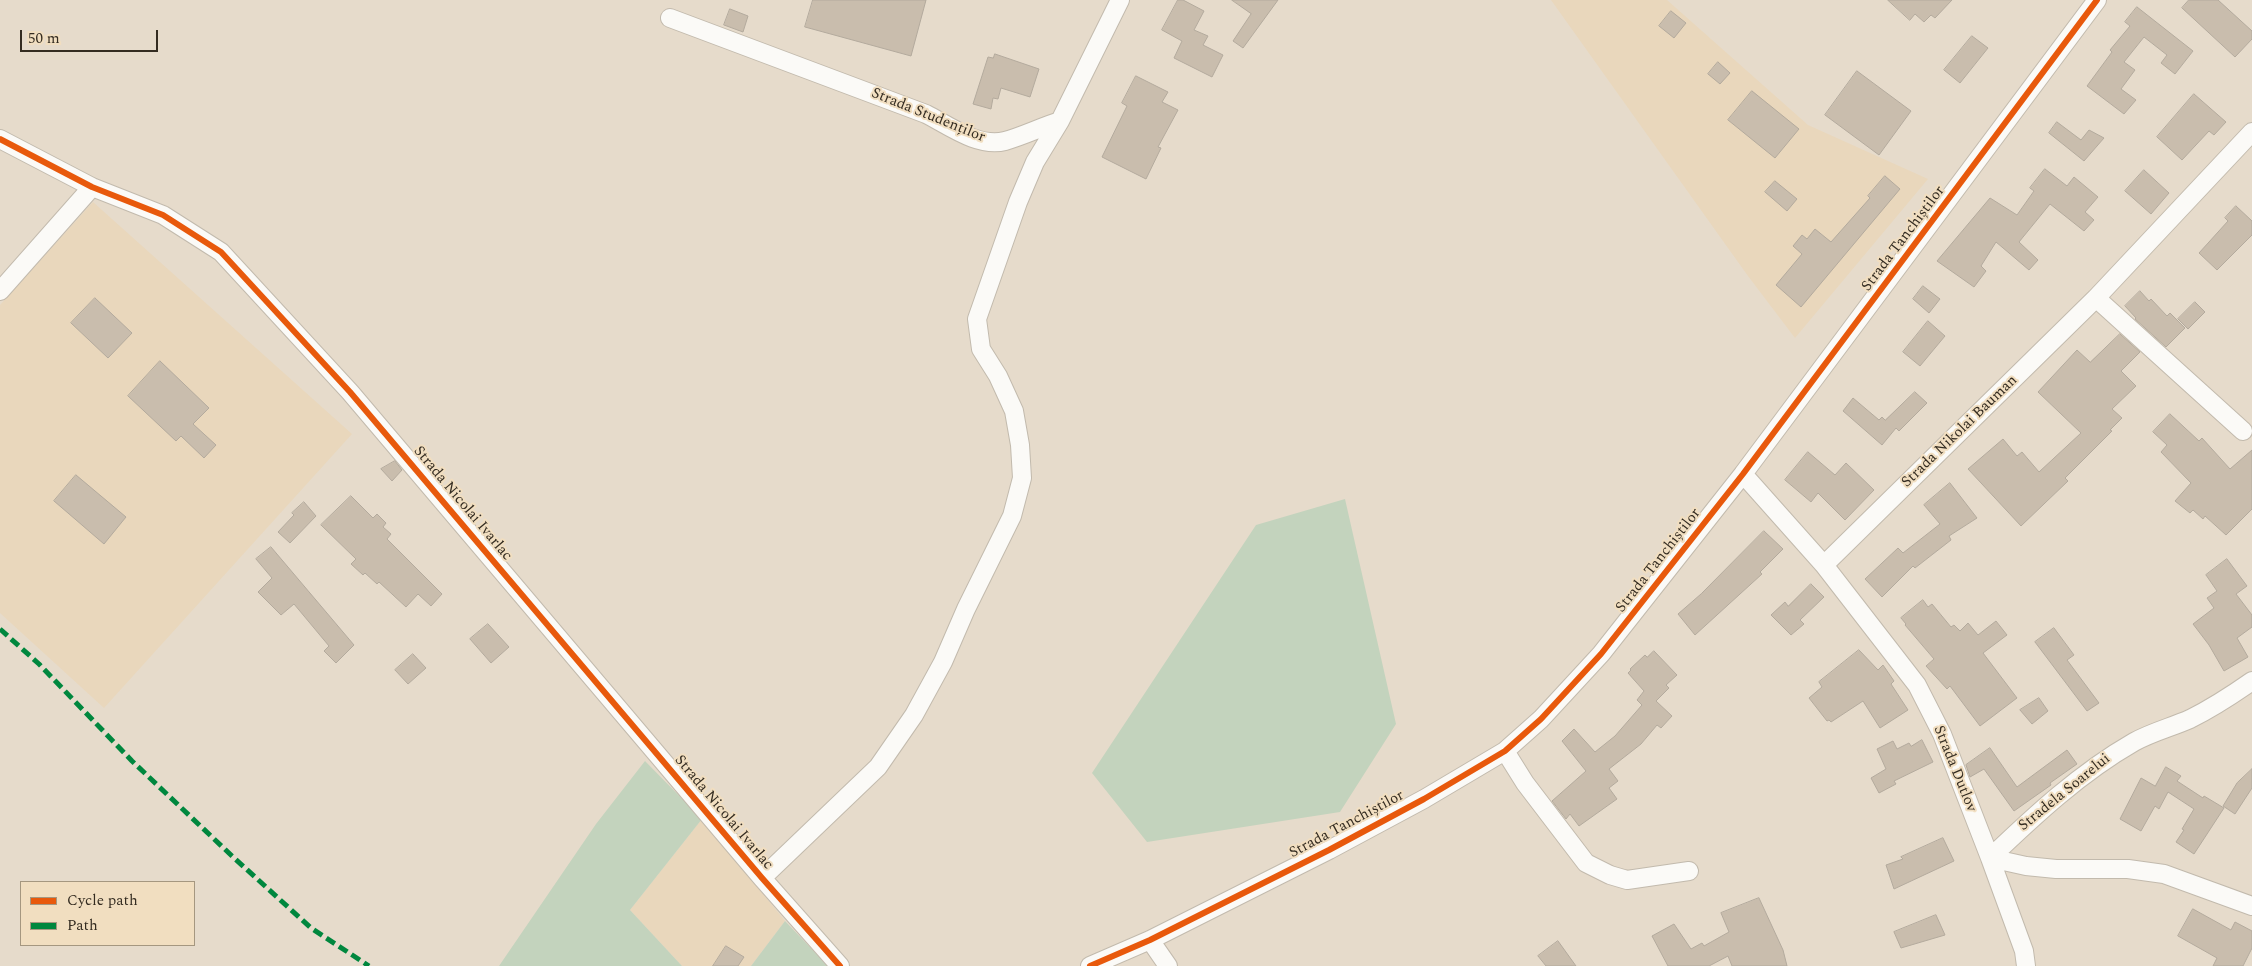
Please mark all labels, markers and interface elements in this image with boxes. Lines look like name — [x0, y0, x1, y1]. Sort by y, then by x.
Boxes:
scale bar — [22, 20, 160, 52]
text: 50 m — [28, 27, 60, 50]
street label: Strada Studenților — [868, 85, 988, 147]
street label: Strada Tanchiștilor — [1858, 183, 1950, 295]
street label: Strada Nikolai Bauman — [1898, 372, 2022, 492]
street label: Strada Nicolai Ivarlac — [409, 443, 515, 565]
street label: Strada Tanchiștilor — [1613, 505, 1705, 617]
street label: Strada Dutlov — [1929, 723, 1979, 815]
street label: Stradela Soarelui — [2016, 751, 2114, 835]
street label: Strada Nicolai Ivarlac — [670, 752, 776, 874]
street label: Strada Tanchiștilor — [1287, 787, 1407, 863]
legend — [20, 881, 195, 946]
text: Cycle path — [67, 889, 138, 912]
text: Path — [67, 914, 98, 937]

